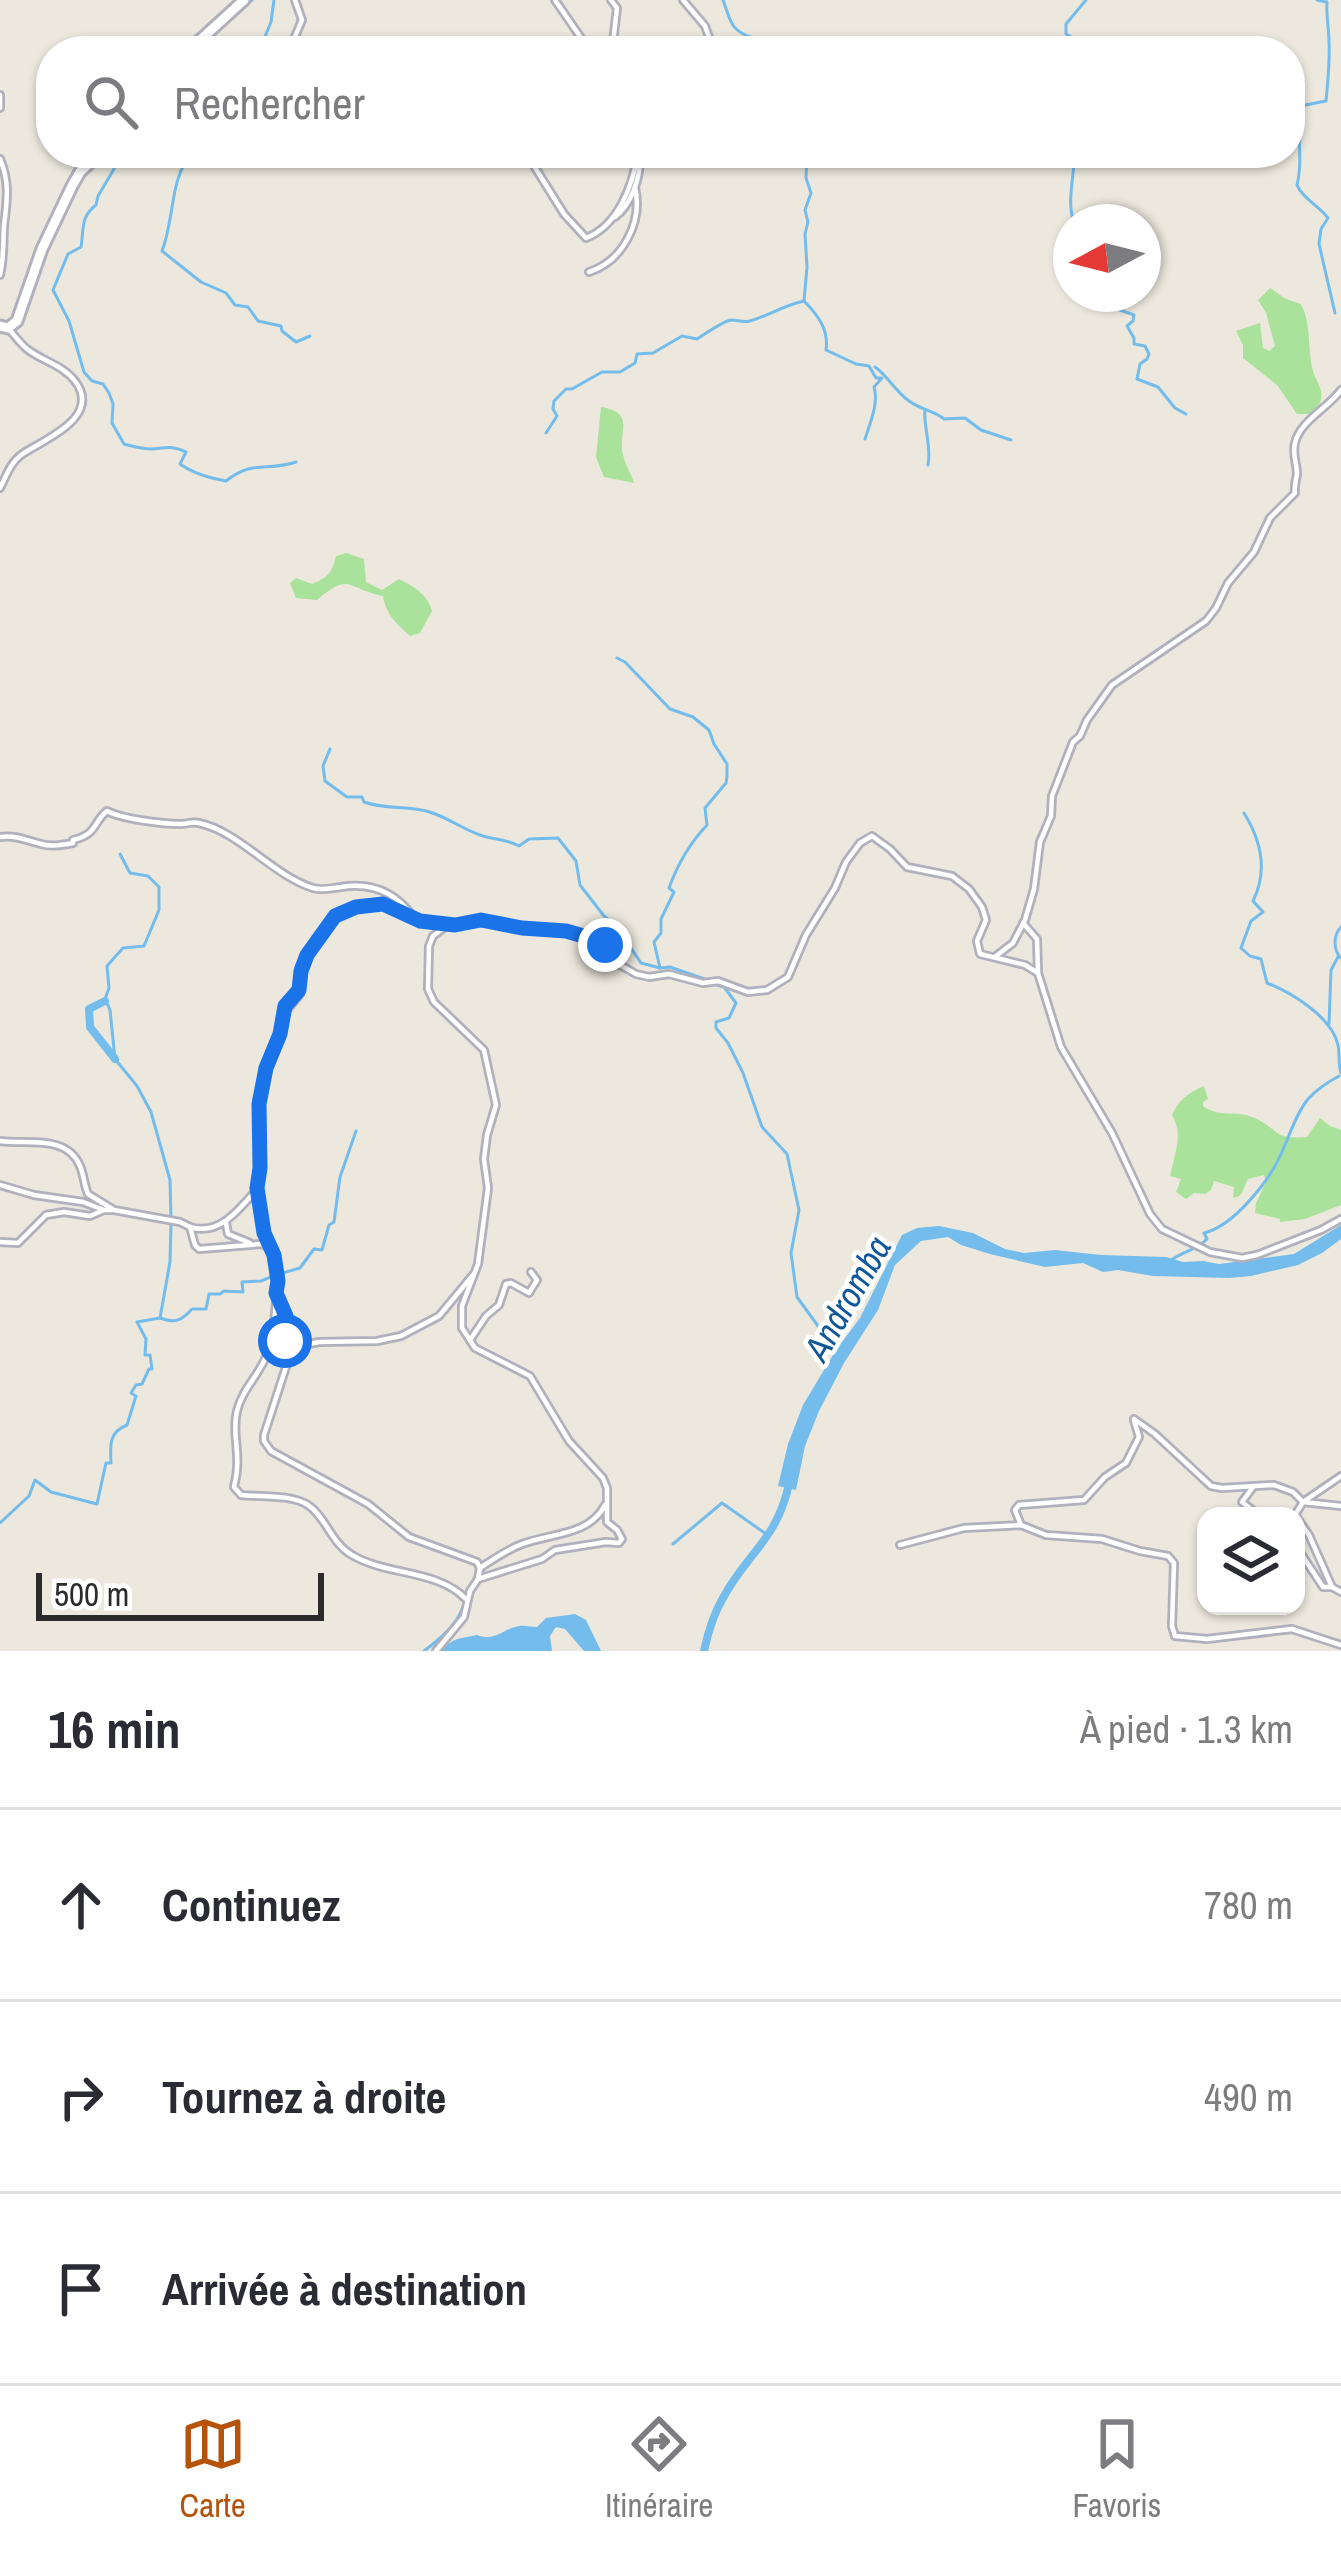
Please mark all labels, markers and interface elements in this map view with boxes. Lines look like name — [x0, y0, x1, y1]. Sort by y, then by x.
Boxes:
search box — [36, 36, 1305, 168]
icon: search — [78, 69, 144, 135]
text: Rechercher — [174, 72, 365, 133]
north arrow — [1053, 204, 1161, 312]
route end — [578, 918, 632, 972]
water label: Andromba — [791, 1227, 902, 1371]
route start — [258, 1314, 312, 1368]
map controls — [1197, 1507, 1305, 1615]
button: layers — [1197, 1507, 1305, 1615]
scale bar — [36, 1567, 324, 1620]
text: 500 m — [54, 1572, 129, 1616]
text: 16 min — [48, 1695, 181, 1764]
text: À pied · 1.3 km — [1080, 1703, 1293, 1755]
icon: ahead — [48, 1872, 114, 1938]
text: Continuez — [162, 1874, 340, 1935]
text: 780 m — [1204, 1879, 1293, 1931]
icon: right — [48, 2064, 114, 2130]
text: Tournez à droite — [162, 2066, 446, 2127]
text: 490 m — [1204, 2071, 1293, 2123]
icon: arrive — [48, 2256, 114, 2322]
text: Arrivée à destination — [162, 2258, 527, 2319]
tab: Carte — [180, 2411, 246, 2527]
tab: Itinéraire — [605, 2411, 713, 2527]
tab: Favoris — [1072, 2411, 1161, 2527]

